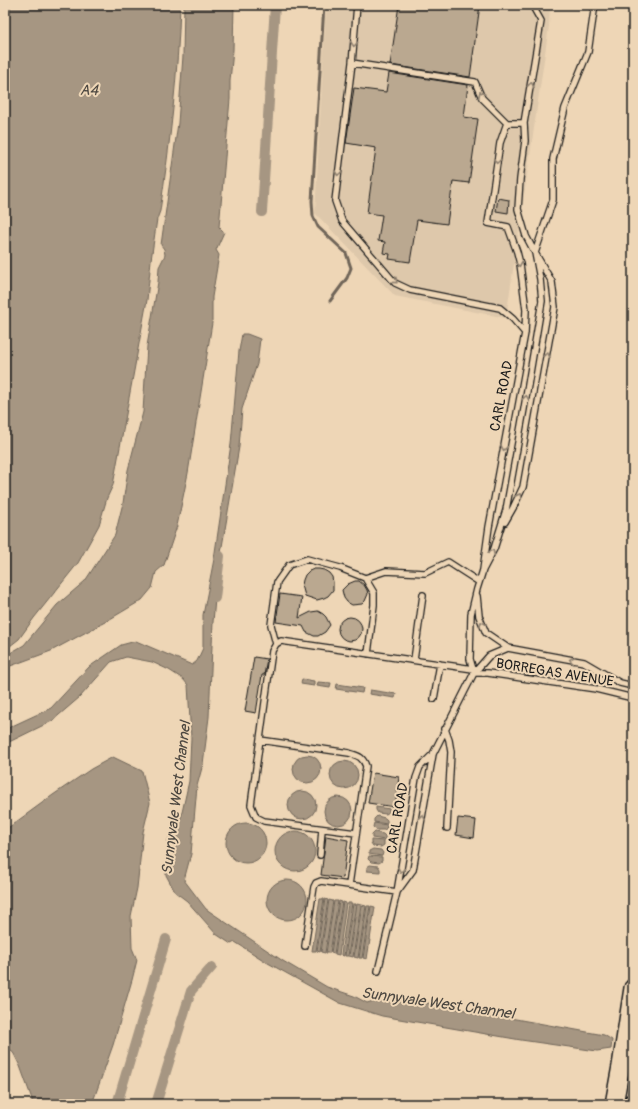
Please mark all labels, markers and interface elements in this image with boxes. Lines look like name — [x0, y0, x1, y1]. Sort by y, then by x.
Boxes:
one-way arrow — [349, 41, 358, 47]
water label: A4 — [80, 81, 100, 100]
one-way arrow — [526, 82, 534, 88]
one-way arrow — [478, 91, 486, 99]
one-way arrow — [493, 158, 502, 164]
one-way arrow — [334, 170, 343, 176]
one-way arrow — [515, 261, 523, 267]
one-way arrow — [390, 277, 398, 284]
one-way arrow — [542, 352, 550, 359]
street label: CARL ROAD — [486, 359, 517, 433]
one-way arrow — [521, 395, 530, 401]
one-way arrow — [500, 445, 509, 451]
one-way arrow — [514, 493, 522, 501]
one-way arrow — [487, 549, 495, 557]
one-way arrow — [479, 621, 487, 628]
street label: BORREGAS AVENUE — [495, 655, 615, 690]
one-way arrow — [569, 656, 575, 665]
water label: Sunnyvale West Channel — [158, 719, 196, 876]
street label: CARL ROAD — [383, 781, 412, 855]
one-way arrow — [417, 814, 426, 820]
one-way arrow — [397, 867, 405, 873]
water label: Sunnyvale West Channel — [360, 983, 517, 1024]

